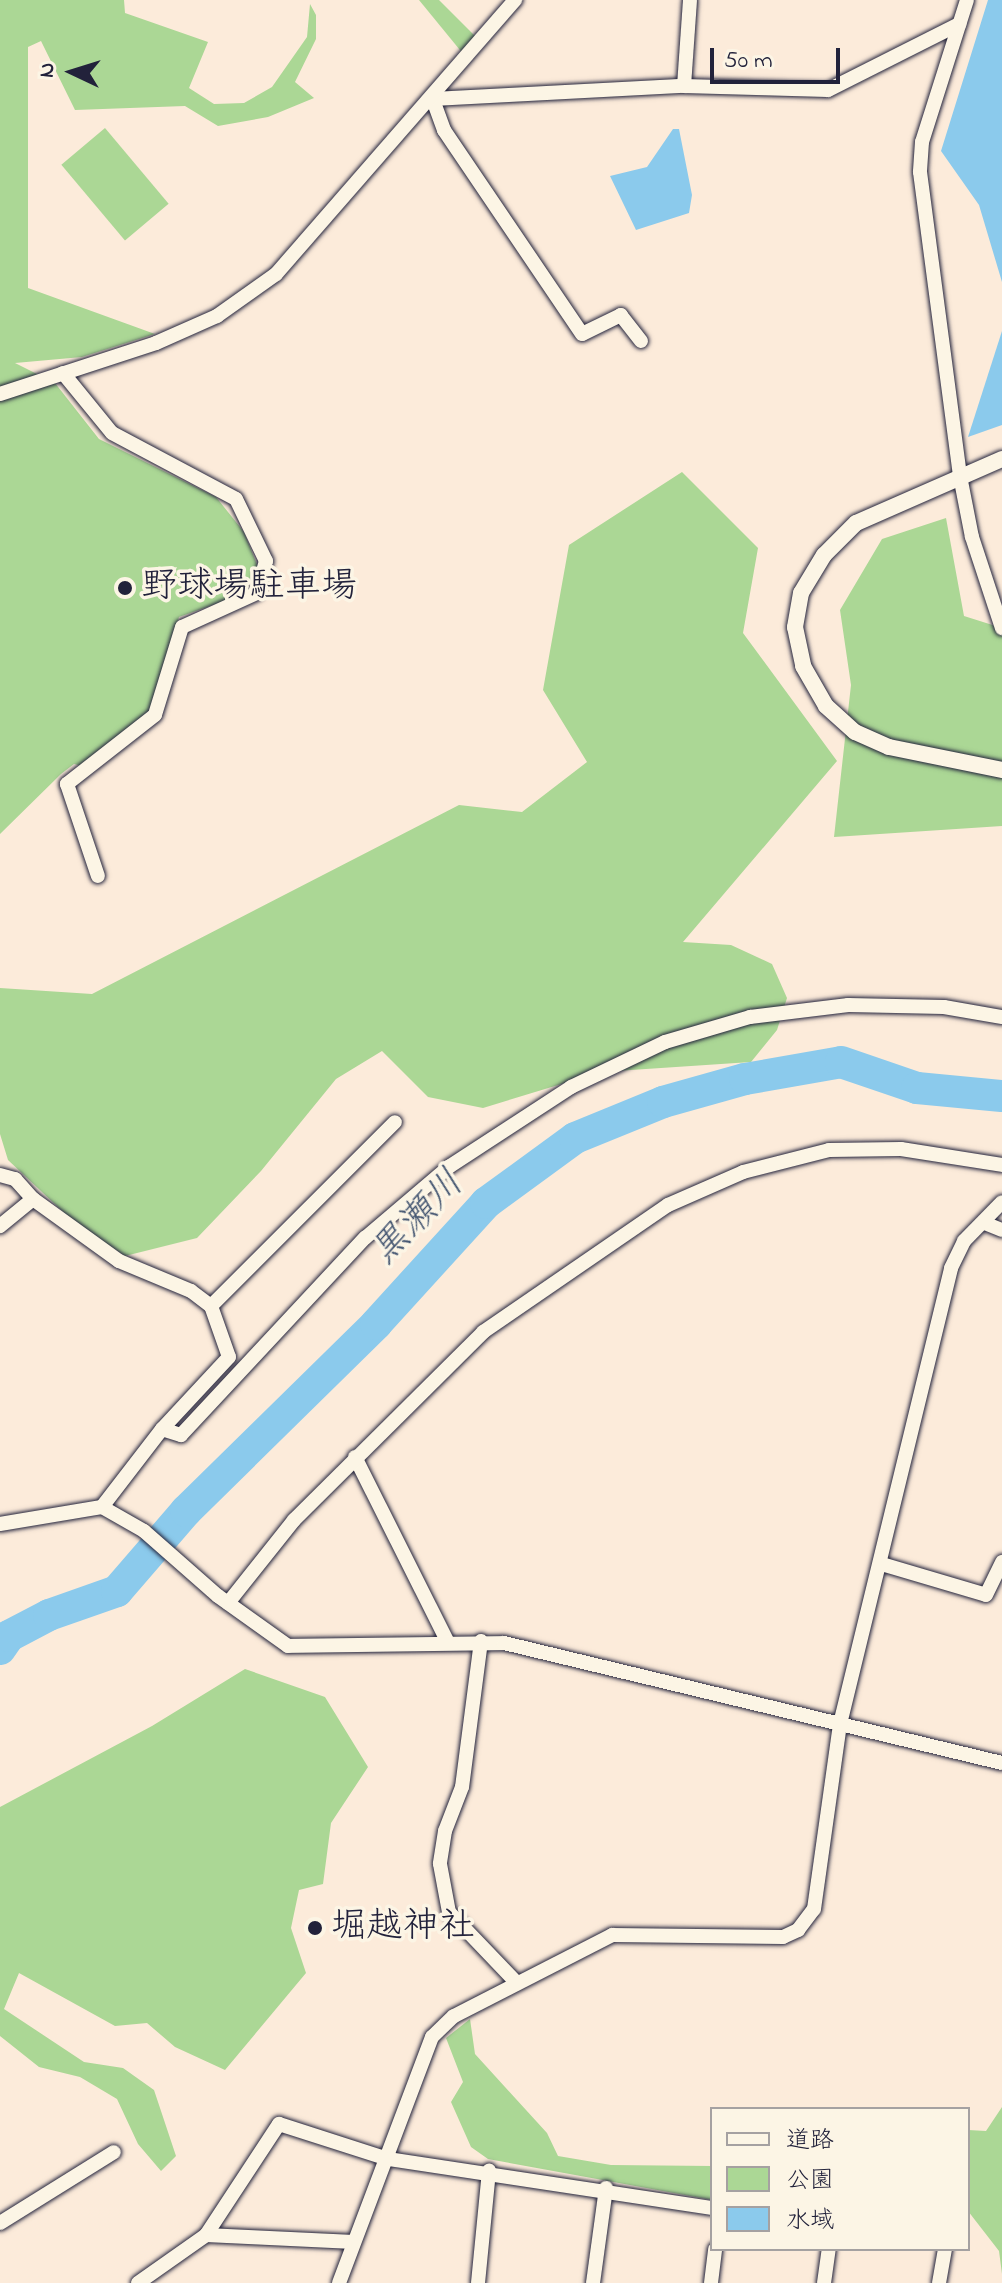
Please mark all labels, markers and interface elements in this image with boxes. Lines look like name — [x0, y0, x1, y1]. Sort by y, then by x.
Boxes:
north arrow — [32, 32, 112, 112]
scale bar — [714, 32, 844, 82]
text: 50 m — [724, 44, 773, 79]
text: N — [32, 62, 65, 79]
place label: 野球場駐車場 — [141, 566, 357, 610]
marker: 野球場駐車場 — [116, 579, 134, 597]
water label: 黒瀬川 — [363, 1162, 475, 1276]
place label: 堀越神社 — [331, 1906, 475, 1950]
marker: 堀越神社 — [306, 1919, 324, 1937]
legend — [710, 2107, 970, 2251]
text: 道路 — [786, 2124, 834, 2159]
text: 公園 — [786, 2164, 834, 2199]
text: 水域 — [786, 2204, 834, 2239]

